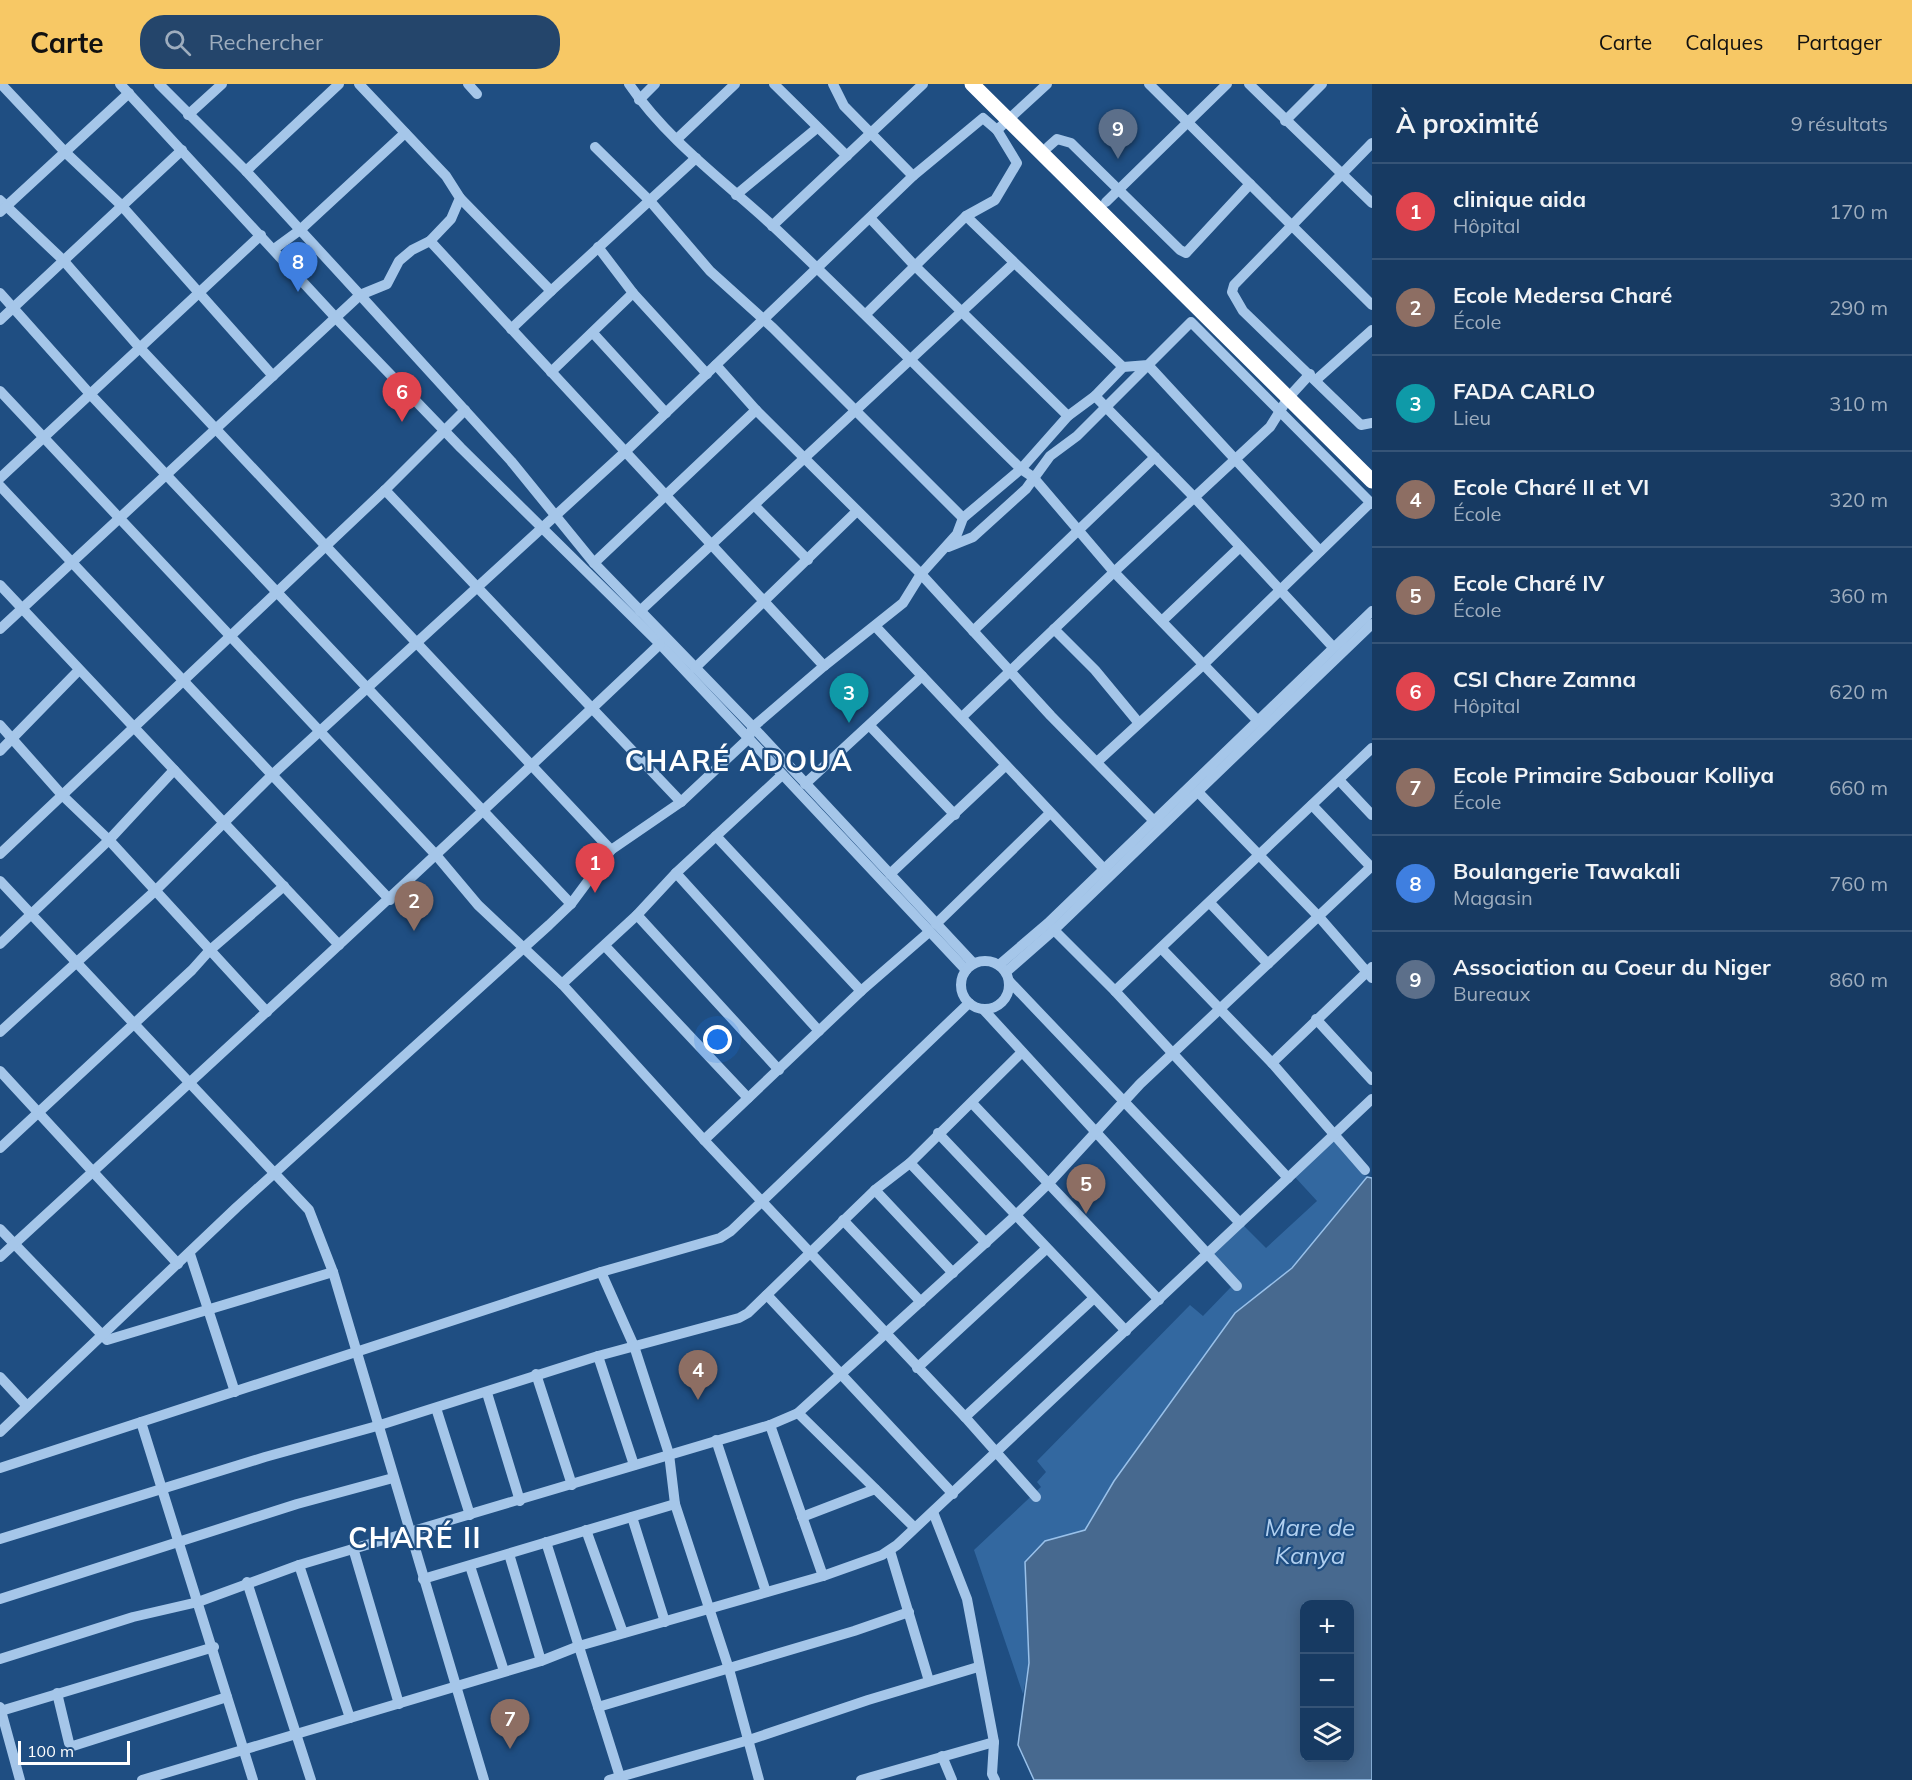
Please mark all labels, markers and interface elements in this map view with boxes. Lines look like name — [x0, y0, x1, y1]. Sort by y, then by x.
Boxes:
search box — [140, 15, 560, 69]
text: Carte — [30, 25, 104, 60]
icon: search — [161, 26, 194, 59]
text: Rechercher — [209, 28, 323, 56]
text: Carte — [1599, 29, 1652, 55]
text: Calques — [1685, 29, 1763, 55]
text: Partager — [1796, 29, 1882, 55]
text: À proximité — [1396, 107, 1539, 140]
pin: 9 — [1098, 110, 1138, 159]
text: 9 résultats — [1791, 111, 1888, 136]
text: clinique aida — [1453, 185, 1586, 213]
text: 1 — [1410, 199, 1422, 224]
text: 170 m — [1829, 199, 1888, 224]
text: Hôpital — [1453, 213, 1520, 238]
pin: 8 — [278, 242, 318, 292]
text: Ecole Medersa Charé — [1453, 281, 1672, 309]
text: 2 — [1410, 295, 1422, 320]
text: 290 m — [1829, 295, 1888, 320]
text: École — [1453, 309, 1501, 334]
pin: 6 — [382, 372, 422, 422]
text: FADA CARLO — [1453, 377, 1595, 405]
text: 3 — [1410, 391, 1422, 416]
text: 310 m — [1829, 391, 1888, 416]
text: Lieu — [1453, 405, 1491, 430]
text: Ecole Charé II et VI — [1453, 473, 1649, 501]
text: 4 — [1410, 487, 1422, 512]
text: 320 m — [1829, 487, 1888, 512]
text: École — [1453, 501, 1501, 526]
text: Ecole Charé IV — [1453, 569, 1604, 597]
text: 5 — [1410, 583, 1422, 608]
text: 360 m — [1829, 583, 1888, 608]
text: École — [1453, 597, 1501, 622]
text: CSI Chare Zamna — [1453, 665, 1636, 693]
pin: 3 — [830, 674, 868, 723]
text: 6 — [1410, 679, 1422, 704]
text: 620 m — [1829, 679, 1888, 704]
text: Hôpital — [1453, 693, 1520, 718]
district label: CHARÉ ADOUA — [625, 743, 853, 778]
text: Ecole Primaire Sabouar Kolliya — [1453, 761, 1774, 789]
text: 7 — [1410, 775, 1422, 800]
text: 660 m — [1829, 775, 1888, 800]
text: École — [1453, 789, 1501, 814]
pin: 1 — [576, 844, 614, 893]
text: Boulangerie Tawakali — [1453, 857, 1681, 885]
text: 8 — [1410, 871, 1422, 896]
text: 760 m — [1829, 871, 1888, 896]
pin: 2 — [394, 882, 434, 931]
text: Magasin — [1453, 885, 1533, 910]
text: Association au Coeur du Niger — [1453, 953, 1771, 981]
text: 9 — [1410, 967, 1422, 992]
text: 860 m — [1829, 967, 1888, 992]
text: Bureaux — [1453, 981, 1530, 1006]
your location — [703, 1025, 732, 1054]
pin: 5 — [1066, 1164, 1106, 1214]
pin: 4 — [678, 1350, 718, 1400]
water label: Mare de Kanya — [1265, 1512, 1355, 1570]
district label: CHARÉ II — [348, 1520, 482, 1555]
map controls — [1300, 1600, 1354, 1762]
button: + — [1300, 1600, 1354, 1654]
button: − — [1300, 1654, 1354, 1708]
pin: 7 — [490, 1700, 530, 1749]
button: layers — [1300, 1708, 1354, 1762]
scale bar — [18, 1738, 130, 1766]
text: 100 m — [27, 1741, 74, 1761]

